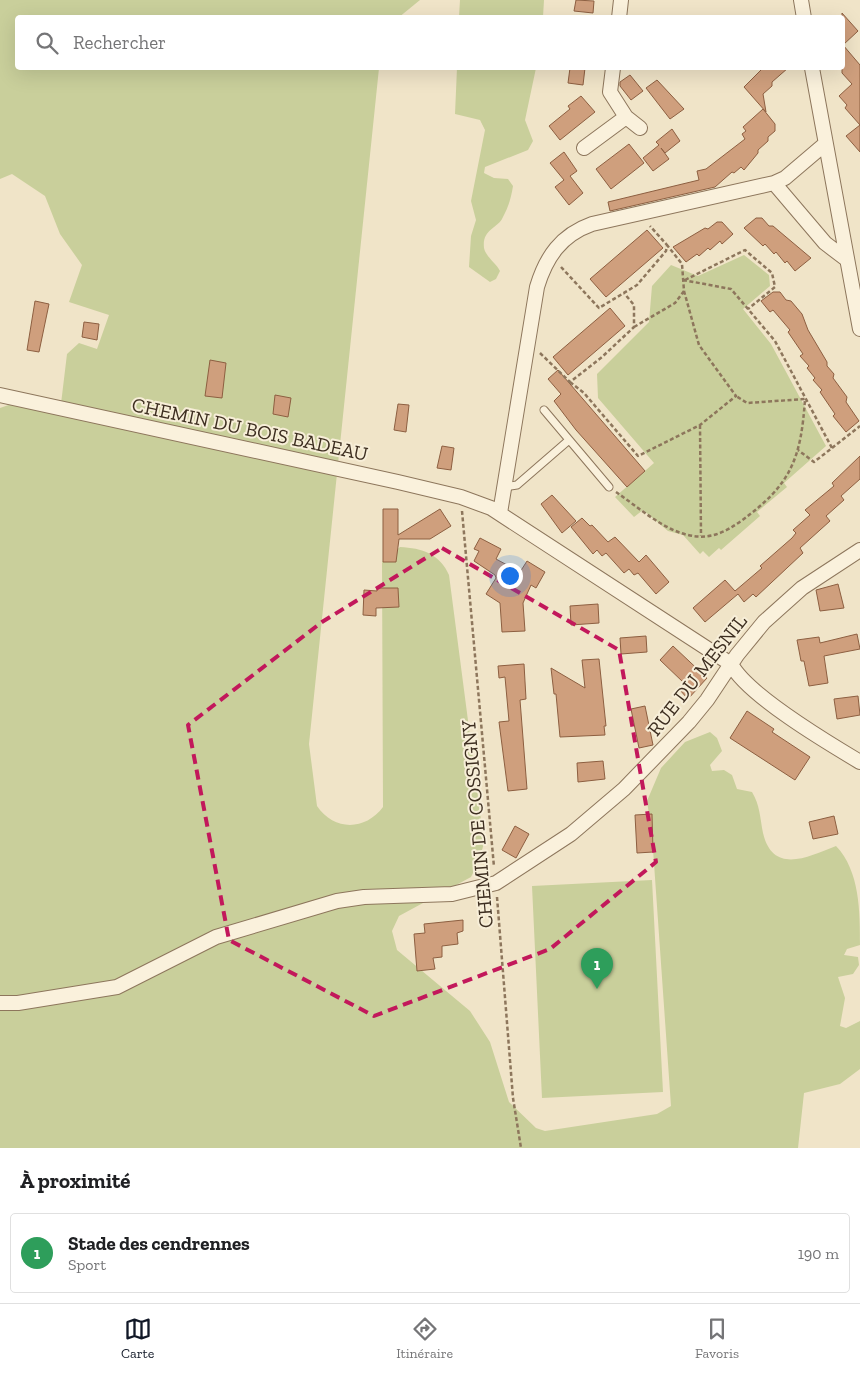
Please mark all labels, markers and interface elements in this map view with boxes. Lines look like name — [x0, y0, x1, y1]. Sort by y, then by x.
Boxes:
search box — [15, 15, 845, 70]
icon: search — [33, 29, 61, 57]
text: Rechercher — [73, 31, 166, 54]
street label: CHEMIN DU BOIS BADEAU — [130, 392, 370, 466]
your location — [497, 563, 523, 589]
street label: RUE DU MESNIL — [642, 609, 752, 741]
street label: CHEMIN DE COSSIGNY — [456, 718, 498, 929]
pin: 1 — [581, 948, 613, 989]
text: À proximité — [20, 1168, 130, 1193]
text: Stade des cendrennes — [68, 1232, 250, 1255]
text: 1 — [34, 1244, 40, 1263]
text: 190 m — [798, 1244, 839, 1263]
text: Sport — [68, 1255, 106, 1274]
tab: Carte — [121, 1315, 154, 1362]
tab: Itinéraire — [396, 1315, 453, 1362]
tab: Favoris — [695, 1315, 739, 1362]

